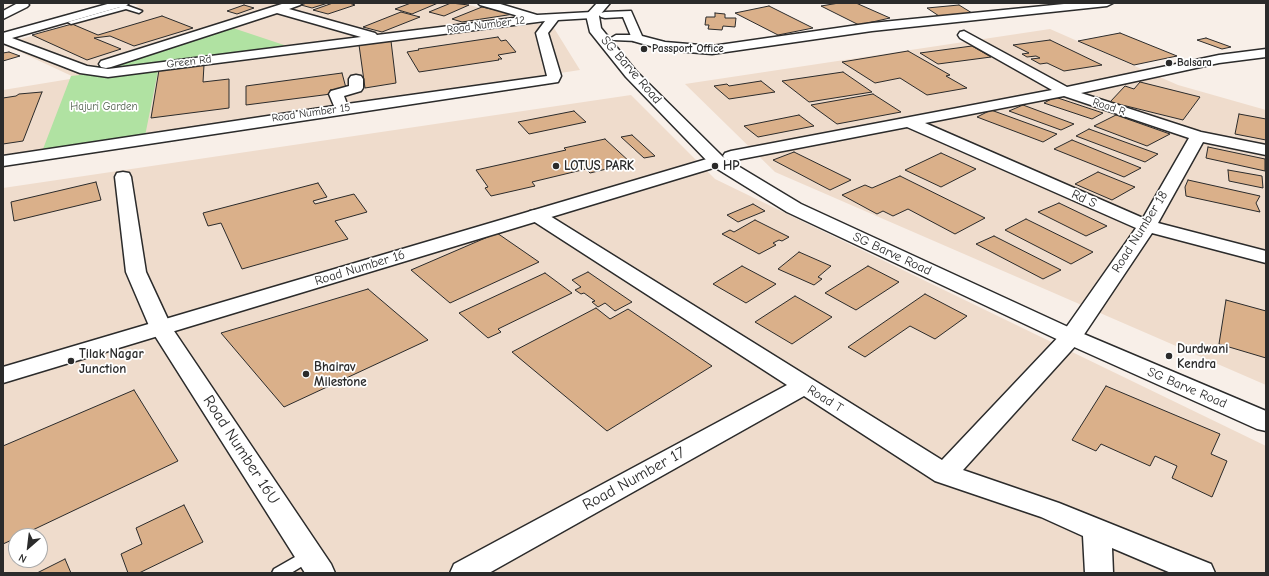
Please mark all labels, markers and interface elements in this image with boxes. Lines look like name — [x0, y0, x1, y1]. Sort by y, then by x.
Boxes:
street label: Road Number 12 — [446, 14, 526, 36]
street label: SG Barve Road — [597, 33, 665, 107]
place label: Passport Office — [652, 42, 724, 56]
marker: Passport Office — [639, 44, 649, 54]
street label: Green Rd — [166, 53, 212, 71]
place label: Balsara — [1177, 56, 1212, 70]
marker: Balsara — [1164, 58, 1174, 68]
street label: Road R — [1091, 95, 1127, 119]
park label: Hajuri Garden — [70, 100, 138, 114]
street label: Road Number 15 — [271, 101, 351, 125]
place label: LOTUS PARK — [564, 158, 634, 174]
place label: HP — [723, 158, 739, 174]
marker: LOTUS PARK — [551, 161, 561, 171]
marker: HP — [710, 161, 720, 171]
street label: Rd S — [1069, 187, 1099, 211]
street label: Road Number 18 — [1109, 188, 1171, 276]
street label: SG Barve Road — [850, 229, 934, 279]
street label: Road Number 16 — [313, 247, 407, 289]
place label: Durdwani Kendra — [1177, 341, 1228, 372]
place label: Tilak Nagar Junction — [79, 346, 144, 377]
marker: Durdwani Kendra — [1164, 351, 1174, 361]
marker: Tilak Nagar Junction — [66, 356, 76, 366]
place label: Bhairav Milestone — [314, 359, 367, 390]
street label: SG Barve Road — [1145, 364, 1229, 412]
marker: Bhairav Milestone — [301, 369, 311, 379]
street label: Road T — [804, 382, 846, 416]
street label: Road Number 16U — [199, 392, 283, 508]
street label: Road Number 17 — [579, 443, 689, 515]
north arrow — [8, 528, 48, 568]
text: N — [16, 551, 29, 566]

